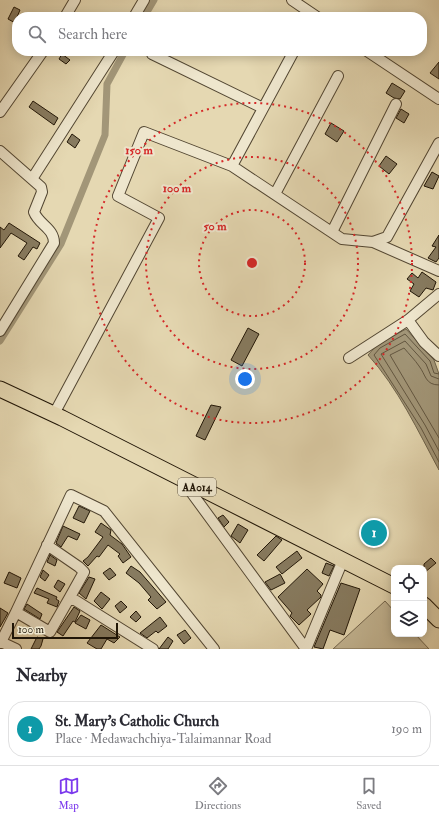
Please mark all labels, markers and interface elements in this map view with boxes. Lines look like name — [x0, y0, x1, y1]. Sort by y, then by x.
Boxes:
search box — [12, 12, 427, 56]
icon: search — [26, 23, 48, 45]
text: Search here — [58, 25, 127, 44]
text: 150 m — [125, 143, 153, 158]
text: 100 m — [163, 181, 192, 196]
text: 50 m — [203, 219, 227, 234]
centre of rings — [245, 256, 259, 270]
your location — [235, 369, 255, 389]
road number: AA014 — [178, 478, 216, 496]
pin: 1 — [361, 518, 387, 548]
map controls — [391, 565, 427, 637]
button: locate — [391, 565, 427, 601]
button: layers — [391, 601, 427, 637]
scale bar — [12, 621, 118, 640]
text: 100 m — [18, 623, 44, 636]
text: Nearby — [16, 665, 67, 686]
text: St. Mary's Catholic Church — [55, 712, 219, 731]
text: 1 — [28, 721, 32, 737]
text: 190 m — [391, 721, 422, 737]
text: Place · Medawachchiya-Talaimannar Road — [55, 731, 271, 747]
tab: Map — [58, 775, 80, 812]
tab: Directions — [195, 775, 241, 812]
tab: Saved — [356, 775, 381, 812]

